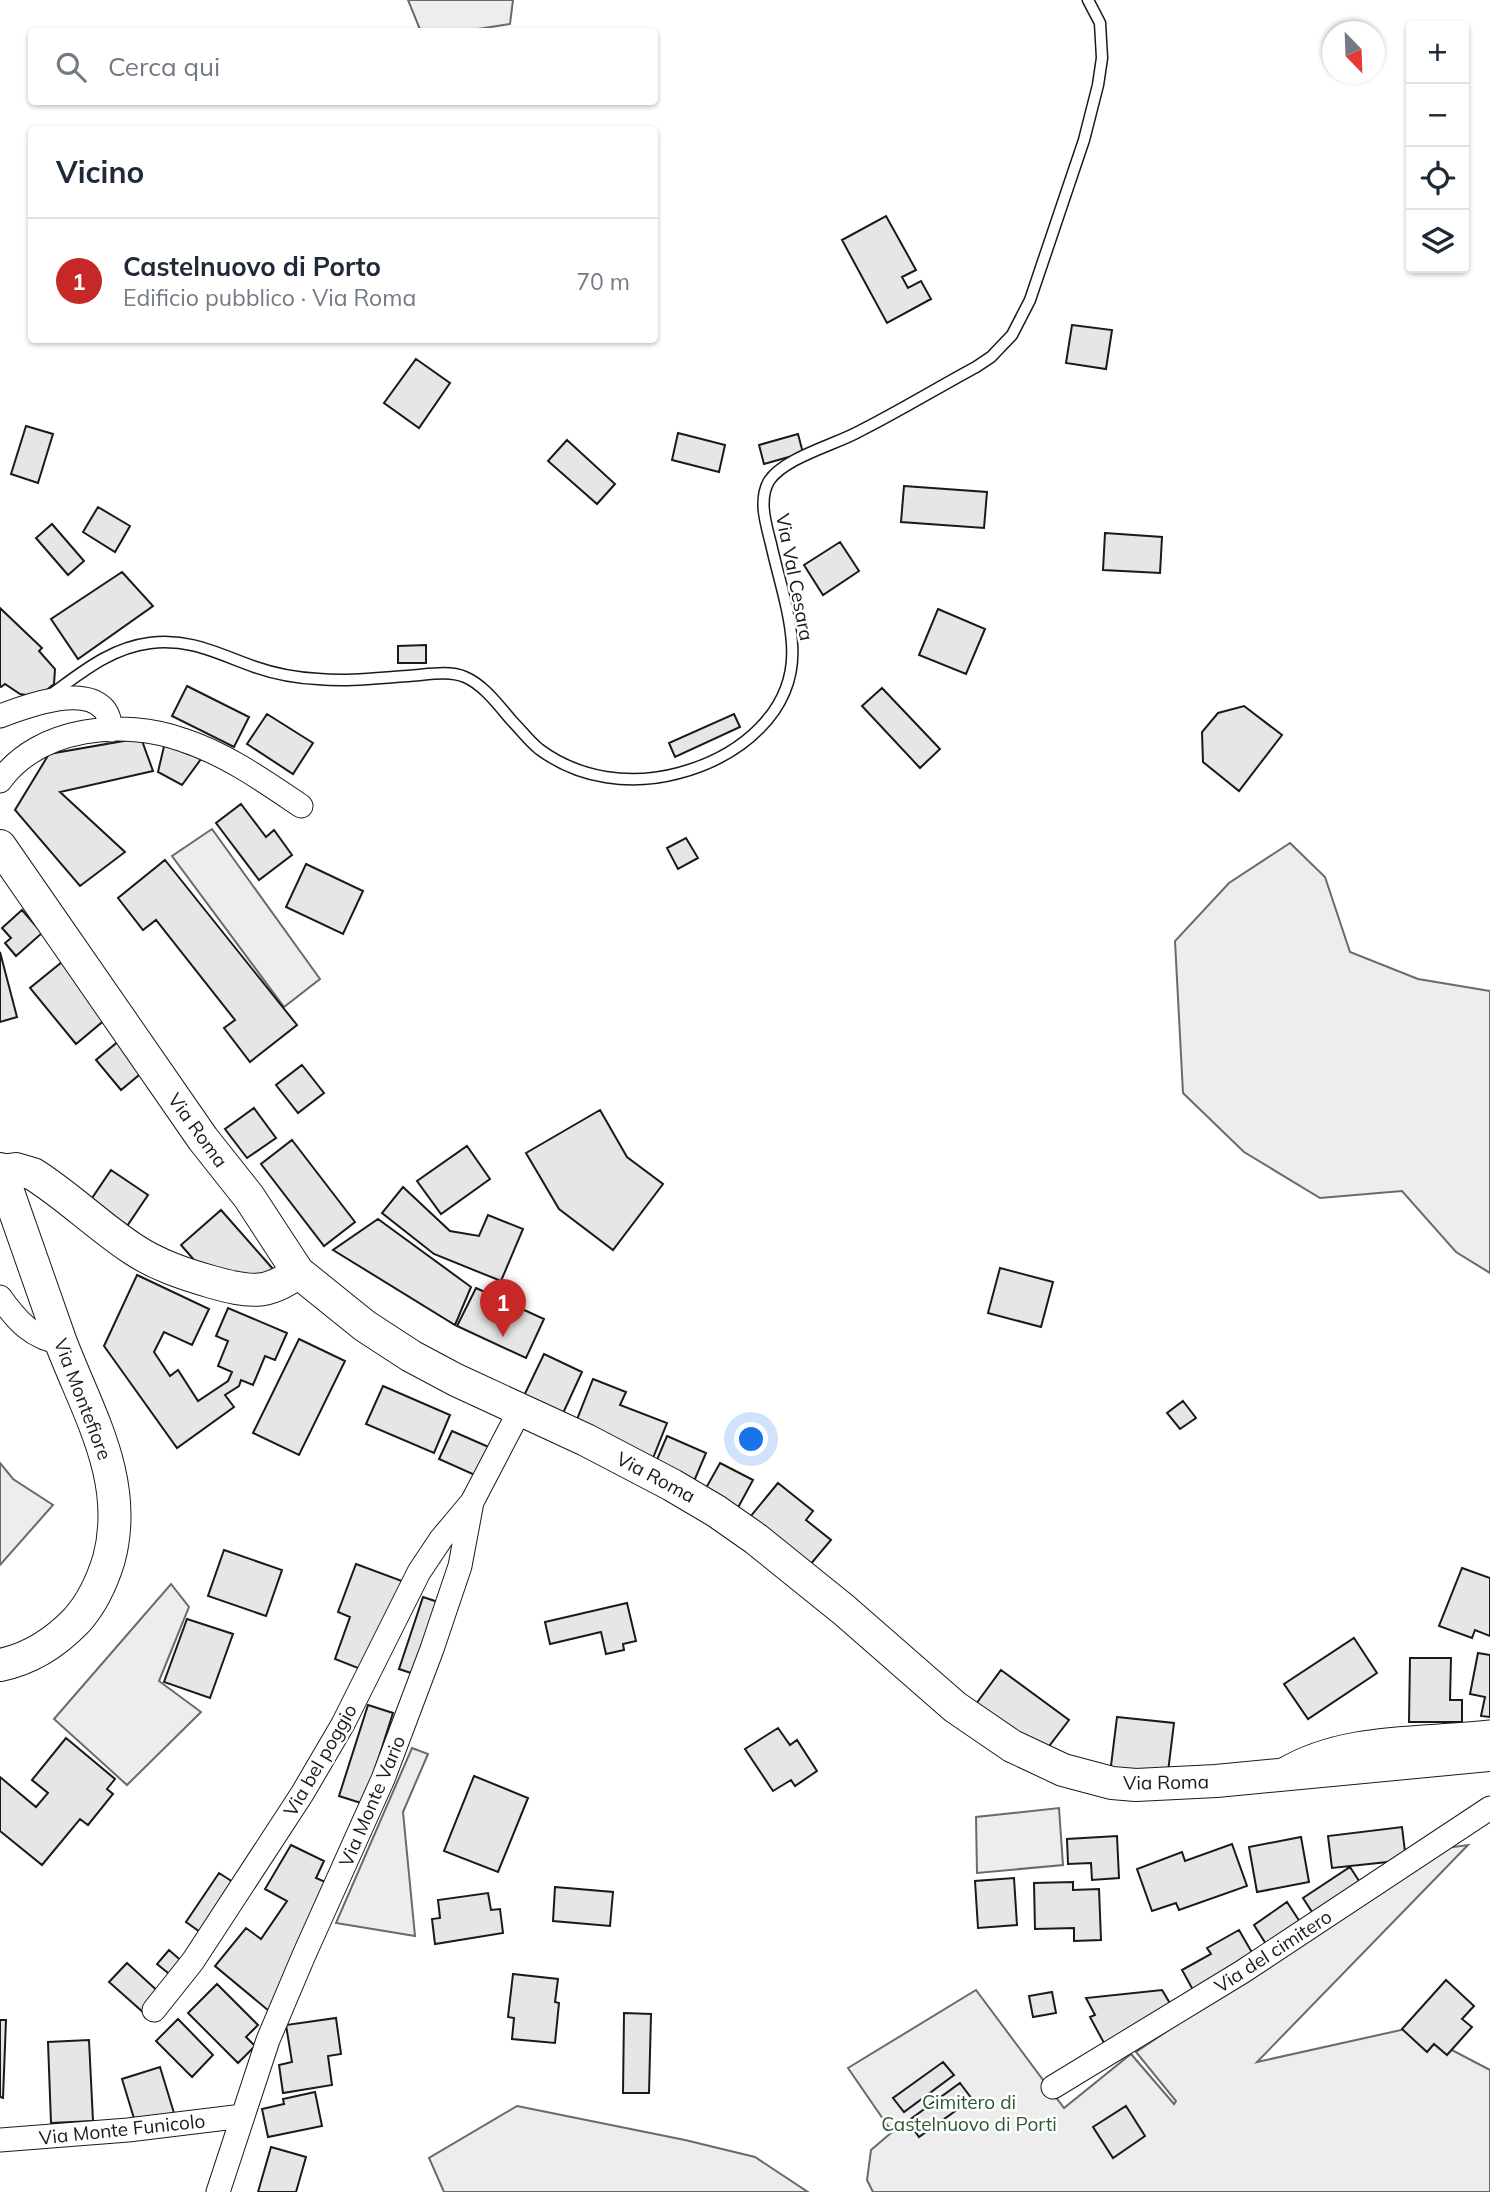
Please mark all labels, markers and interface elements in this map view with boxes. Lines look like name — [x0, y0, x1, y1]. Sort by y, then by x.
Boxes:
north arrow — [1322, 21, 1385, 84]
map controls — [1406, 21, 1469, 273]
button: + — [1406, 21, 1469, 84]
search box — [28, 28, 658, 105]
icon: search — [52, 48, 90, 86]
text: Cerca qui — [108, 50, 220, 83]
button: − — [1406, 84, 1469, 147]
button: locate — [1406, 147, 1469, 210]
text: Vicino — [56, 153, 144, 191]
button: layers — [1406, 210, 1469, 273]
text: Castelnuovo di Porto — [123, 250, 381, 283]
text: 1 — [72, 267, 86, 296]
text: 70 m — [576, 267, 630, 296]
text: Edificio pubblico · Via Roma — [123, 283, 416, 312]
street label: Via Val Cesara — [771, 511, 819, 643]
street label: Via Roma — [163, 1088, 233, 1172]
pin: 1 — [480, 1279, 526, 1337]
street label: Via Montefiore — [49, 1335, 117, 1463]
your location — [734, 1422, 768, 1456]
street label: Via Roma — [612, 1446, 700, 1508]
street label: Via bel poggio — [278, 1699, 362, 1821]
street label: Via Monte Vario — [334, 1732, 410, 1870]
street label: Via Roma — [1123, 1769, 1209, 1795]
street label: Via del cimitero — [1210, 1904, 1336, 1998]
park label: Cimitero di Castelnuovo di Porti — [881, 2090, 1057, 2136]
street label: Via Monte Funicolo — [38, 2108, 206, 2150]

